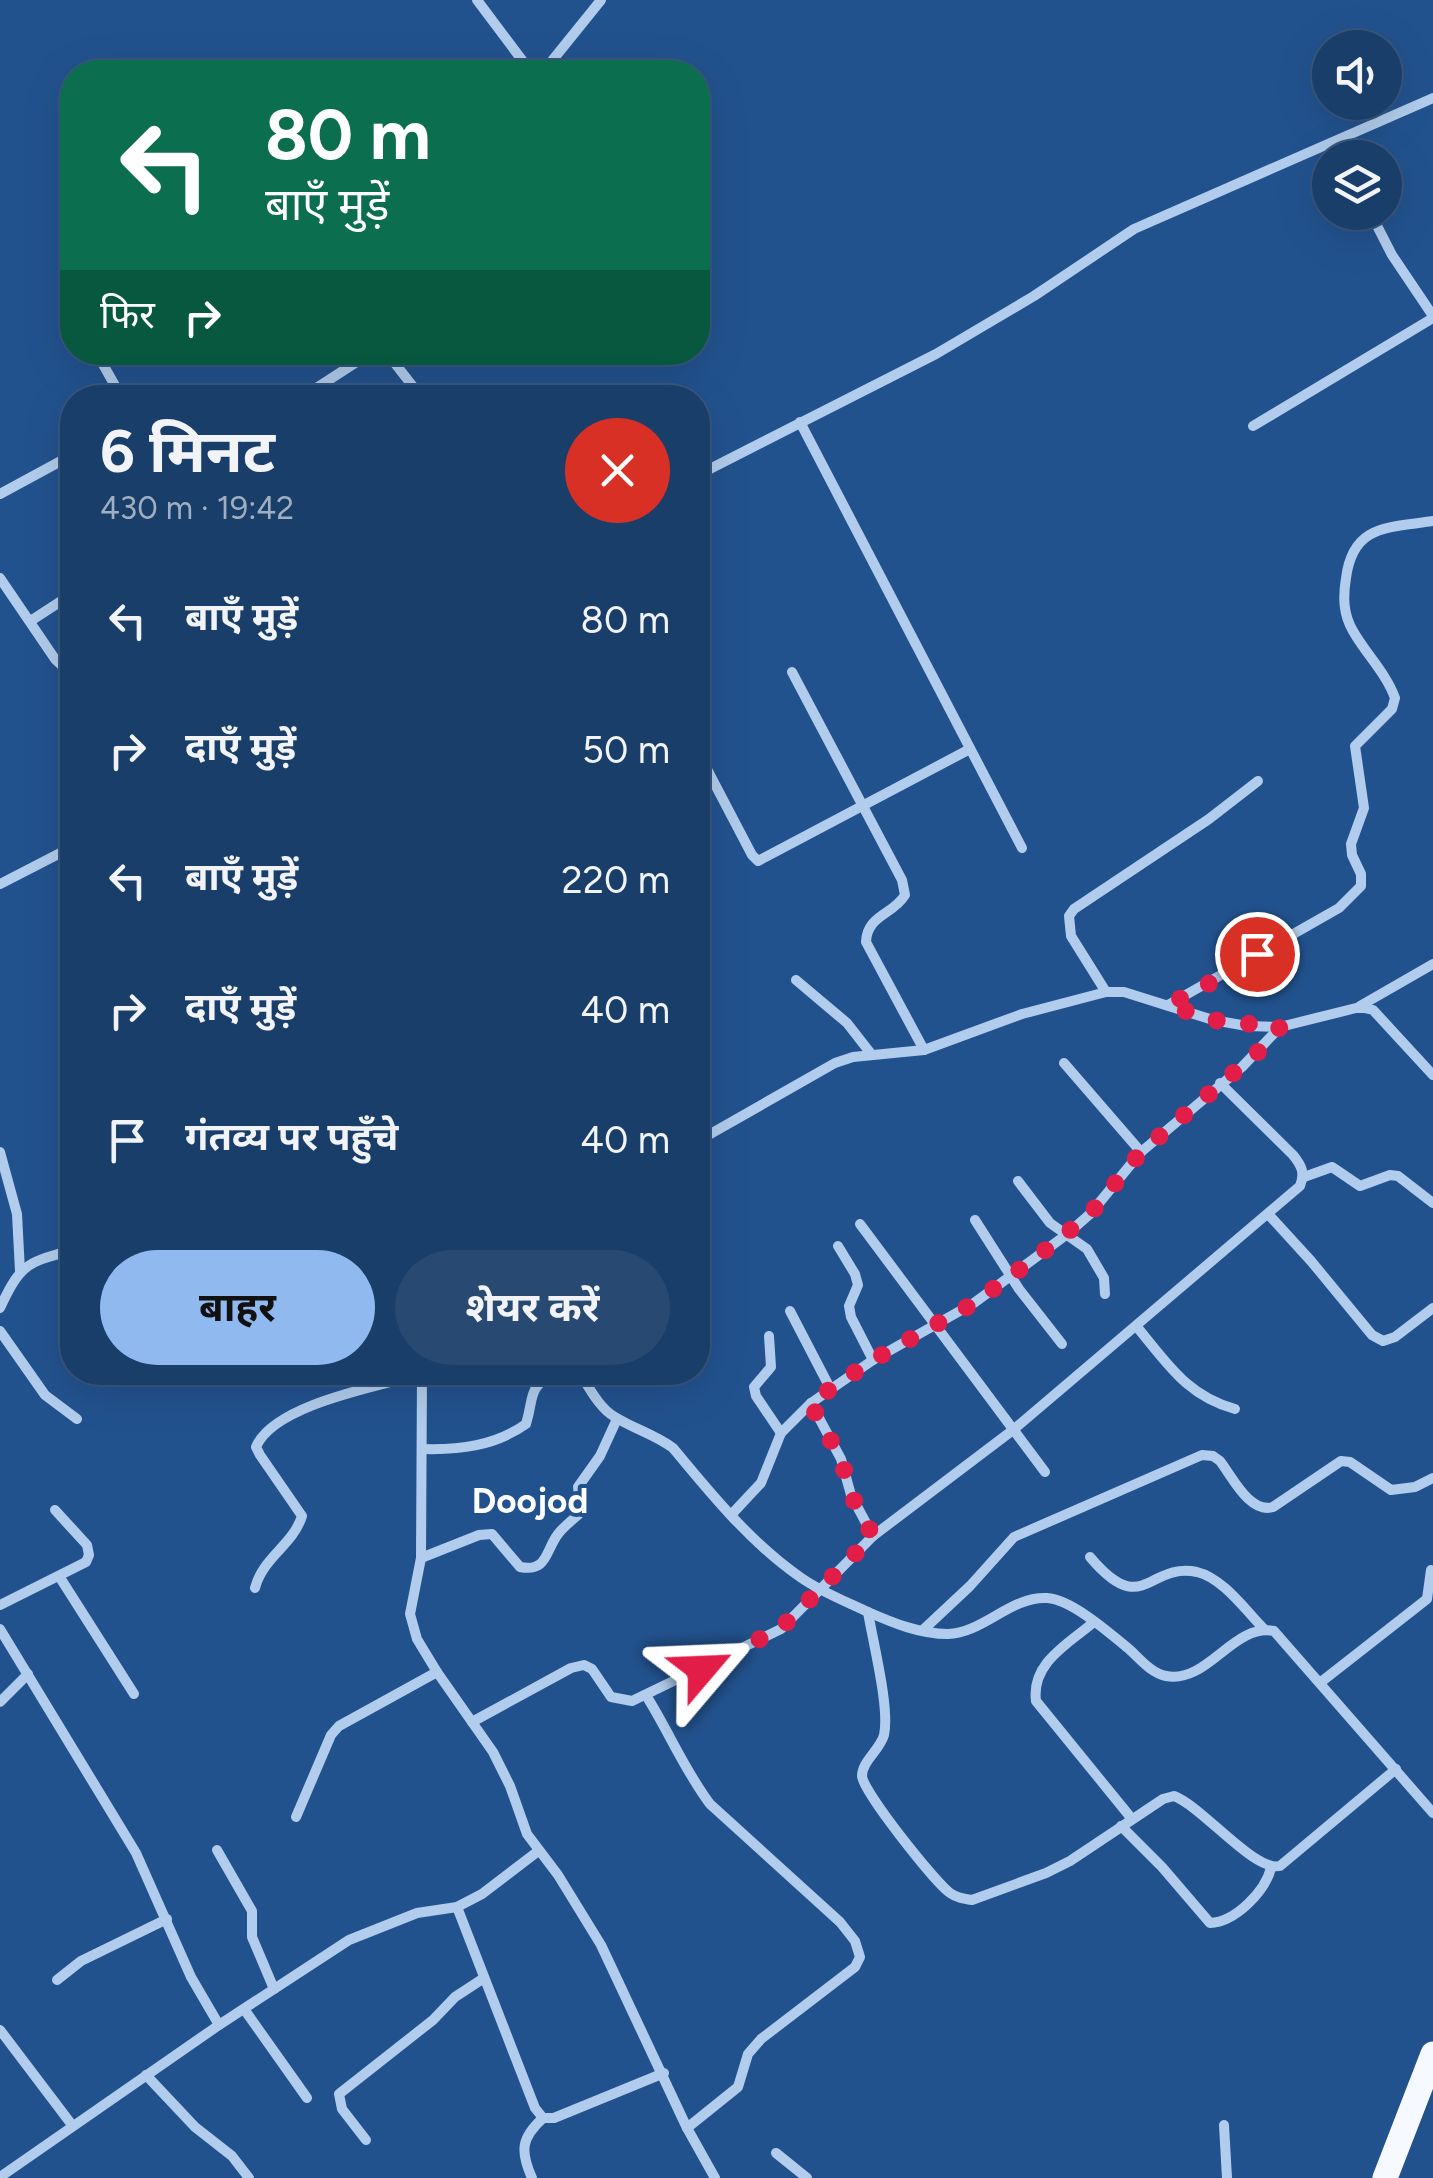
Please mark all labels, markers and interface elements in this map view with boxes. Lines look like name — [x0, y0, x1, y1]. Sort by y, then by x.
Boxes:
map controls — [1312, 30, 1402, 230]
button: sound — [1312, 30, 1402, 120]
text: 80 m — [265, 92, 431, 177]
icon: left — [100, 100, 230, 230]
button: layers — [1312, 140, 1402, 230]
text: बाएँ मुड़ें — [265, 177, 389, 231]
icon: right — [175, 290, 230, 345]
text: फिर — [100, 292, 155, 338]
text: 6 मिनट — [100, 415, 275, 487]
button: close — [565, 418, 670, 523]
text: 430 m · 19:42 — [100, 489, 294, 527]
icon: left — [100, 593, 155, 648]
text: बाएँ मुड़ें — [185, 594, 298, 640]
text: 80 m — [581, 597, 670, 643]
icon: right — [100, 723, 155, 778]
text: दाएँ मुड़ें — [185, 724, 296, 770]
text: 50 m — [582, 727, 670, 773]
icon: left — [100, 853, 155, 908]
text: बाएँ मुड़ें — [185, 854, 298, 900]
text: 220 m — [561, 857, 670, 903]
pin — [1215, 912, 1300, 997]
icon: arrive — [1230, 927, 1285, 982]
icon: right — [100, 983, 155, 1038]
text: दाएँ मुड़ें — [185, 984, 296, 1030]
text: 40 m — [580, 987, 670, 1033]
icon: arrive — [100, 1113, 155, 1168]
text: गंतव्य पर पहुँचे — [185, 1114, 398, 1160]
text: 40 m — [580, 1117, 670, 1163]
button: बाहर — [100, 1250, 375, 1365]
button: शेयर करें — [395, 1250, 670, 1365]
district label: Doojod — [472, 1480, 588, 1522]
position arrow — [650, 1617, 754, 1721]

